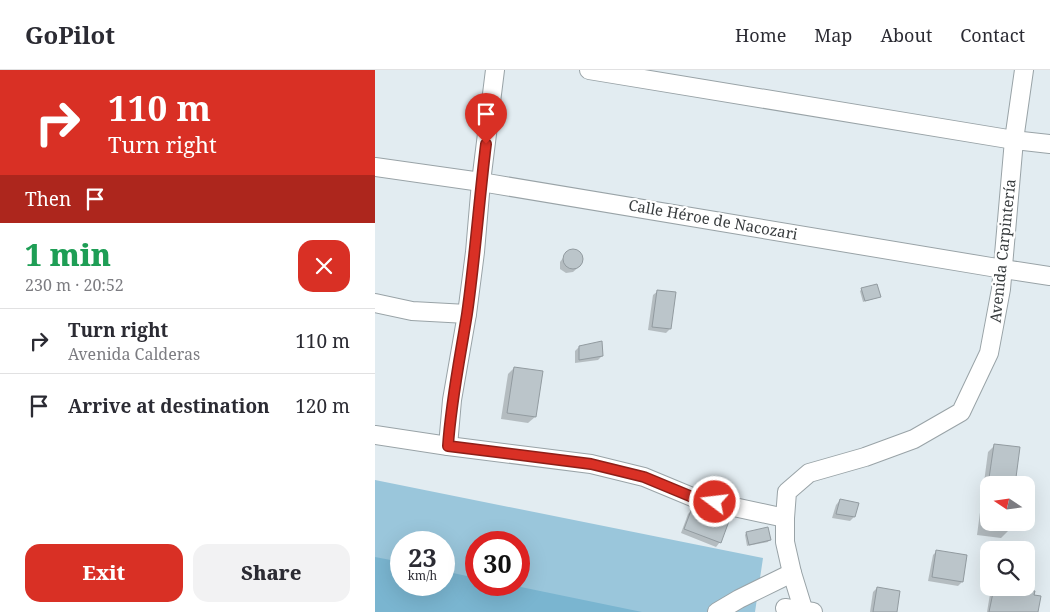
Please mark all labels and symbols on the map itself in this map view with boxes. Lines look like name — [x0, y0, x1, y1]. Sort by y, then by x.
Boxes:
pin — [465, 93, 507, 144]
street label: Avenida Carpintería — [985, 178, 1019, 324]
street label: Calle Héroe de Nacozari — [627, 194, 800, 244]
position arrow — [688, 475, 740, 527]
north arrow — [980, 476, 1035, 531]
speed limit sign: 30 — [465, 531, 530, 596]

